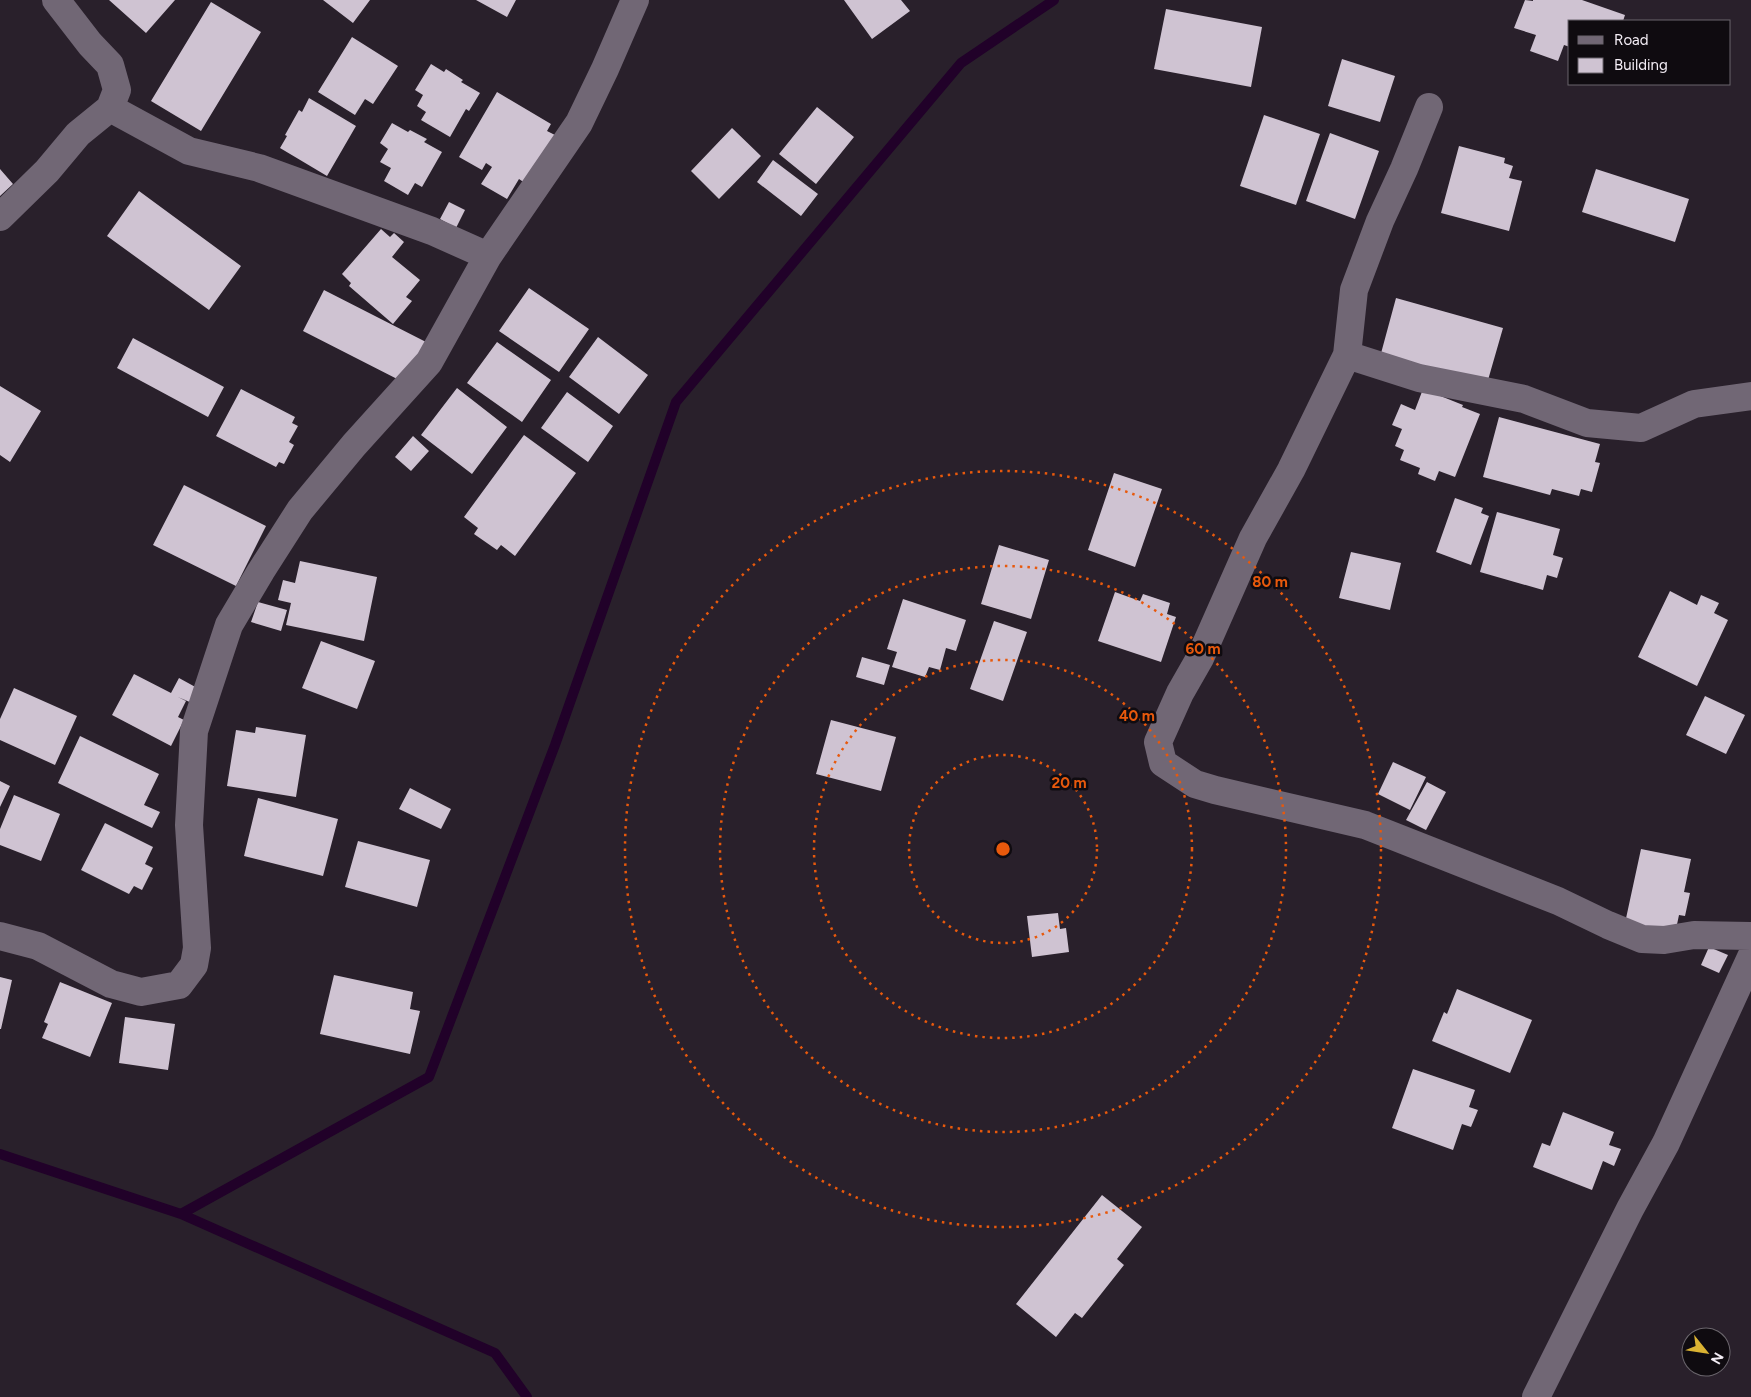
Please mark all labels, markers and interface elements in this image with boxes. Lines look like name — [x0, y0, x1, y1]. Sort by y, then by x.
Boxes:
legend — [1568, 20, 1731, 85]
text: Road — [1614, 31, 1649, 49]
text: Building — [1614, 56, 1668, 74]
text: 80 m — [1252, 573, 1288, 591]
text: 60 m — [1185, 640, 1221, 658]
text: 40 m — [1119, 707, 1155, 725]
text: 20 m — [1051, 774, 1087, 792]
centre of rings — [994, 840, 1012, 858]
north arrow — [1681, 1327, 1731, 1377]
text: N — [1707, 1349, 1727, 1367]

